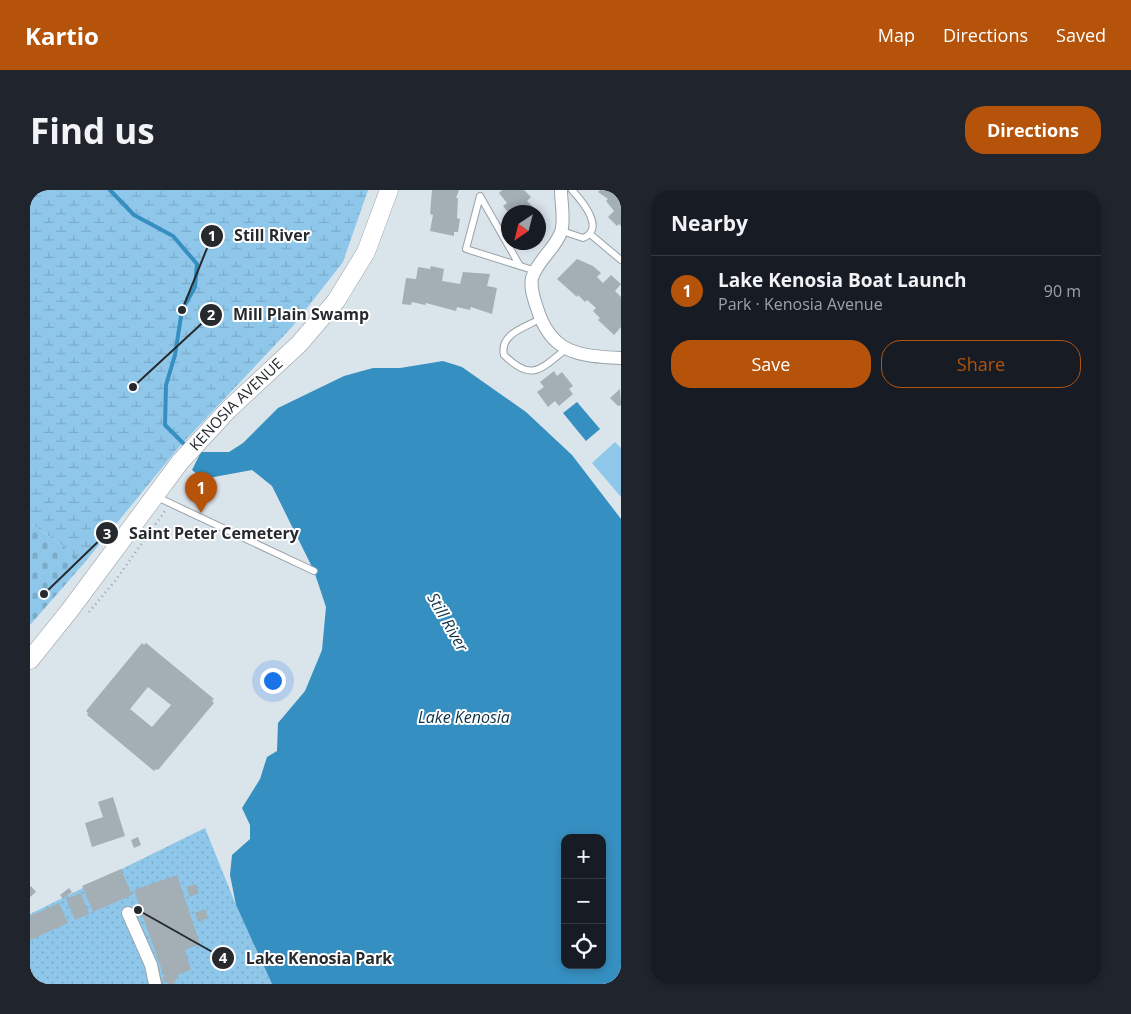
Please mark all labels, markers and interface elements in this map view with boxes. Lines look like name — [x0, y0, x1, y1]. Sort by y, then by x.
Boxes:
text: Kartio — [25, 19, 99, 52]
text: Map — [878, 23, 915, 47]
text: Directions — [943, 23, 1028, 47]
text: Saved — [1056, 23, 1106, 47]
button: Directions — [965, 106, 1101, 154]
text: Find us — [30, 107, 155, 154]
north arrow — [501, 205, 546, 250]
text: Nearby — [671, 209, 748, 237]
callout: Still River — [199, 220, 320, 251]
text: Still River — [234, 224, 310, 246]
text: 1 — [208, 225, 216, 245]
text: Lake Kenosia Boat Launch — [718, 267, 967, 293]
text: 1 — [682, 280, 692, 302]
text: 90 m — [1044, 280, 1081, 302]
text: Park · Kenosia Avenue — [718, 293, 883, 315]
callout: Mill Plain Swamp — [198, 299, 379, 330]
text: Mill Plain Swamp — [233, 303, 369, 325]
text: 2 — [207, 304, 216, 324]
button: Save — [671, 340, 871, 388]
button: Share — [881, 340, 1081, 388]
street label: KENOSIA AVENUE — [185, 353, 287, 454]
pin: 1 — [185, 472, 217, 513]
callout: Saint Peter Cemetery — [94, 518, 309, 549]
text: Saint Peter Cemetery — [129, 522, 300, 544]
text: 3 — [103, 523, 111, 543]
water label: Still River — [422, 589, 474, 656]
your location — [260, 668, 286, 694]
water label: Lake Kenosia — [418, 706, 510, 728]
map controls — [561, 834, 606, 969]
button: + — [561, 834, 606, 879]
button: − — [561, 879, 606, 924]
button: locate — [561, 924, 606, 969]
callout: Lake Kenosia Park — [211, 943, 402, 974]
text: 4 — [219, 947, 228, 967]
text: Lake Kenosia Park — [246, 947, 392, 969]

